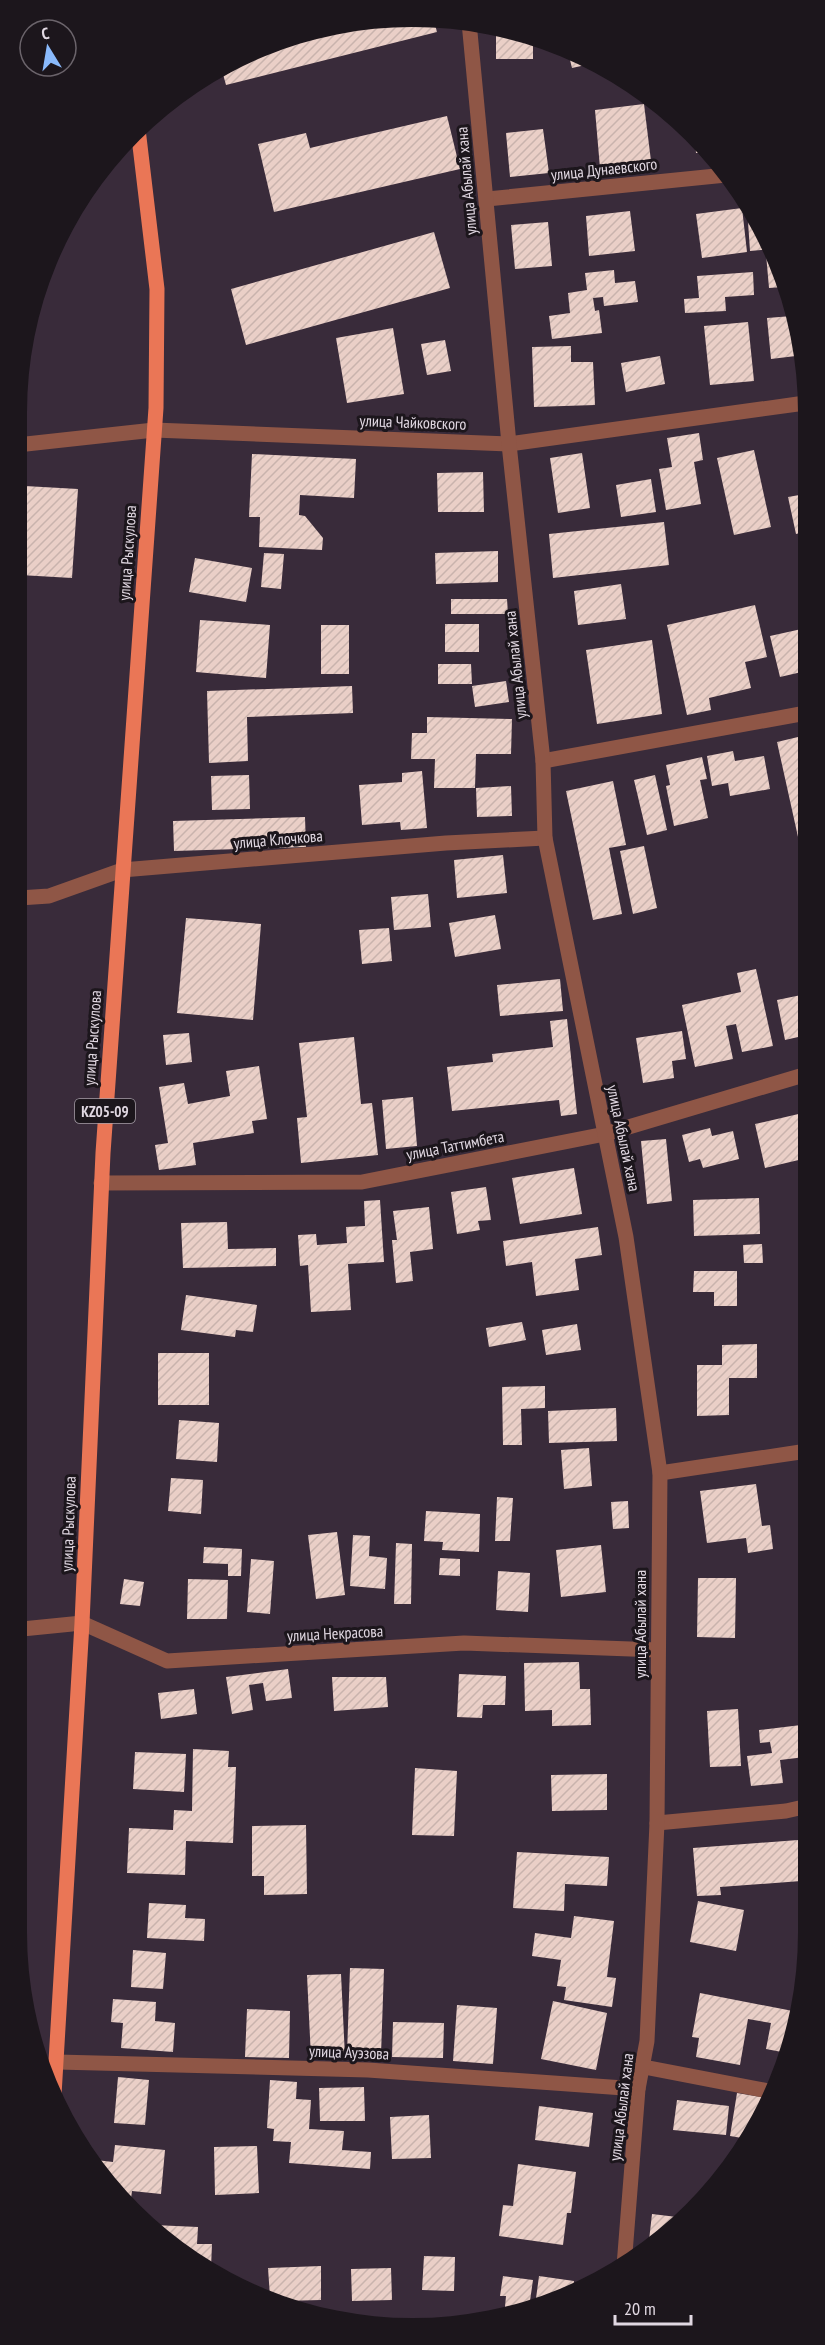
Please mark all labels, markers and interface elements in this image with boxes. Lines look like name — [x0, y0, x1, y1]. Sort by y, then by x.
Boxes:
north arrow — [18, 18, 78, 78]
text: С — [40, 23, 51, 44]
street label: улица Абылай хана — [451, 126, 481, 236]
street label: улица Дунаевского — [550, 153, 658, 185]
street label: улица Чайковского — [359, 410, 467, 434]
street label: улица Рыскулова — [114, 505, 140, 601]
street label: улица Абылай хана — [499, 610, 531, 720]
street label: улица Клочкова — [233, 825, 323, 853]
street label: улица Рыскулова — [79, 990, 105, 1086]
street label: улица Абылай хана — [603, 1083, 645, 1193]
road number: KZ05-09 — [75, 1099, 135, 1123]
street label: улица Таттимбета — [404, 1126, 506, 1164]
street label: улица Рыскулова — [56, 1476, 80, 1572]
street label: улица Абылай хана — [630, 1570, 650, 1678]
street label: улица Некрасова — [286, 1620, 384, 1646]
street label: улица Ауэзова — [309, 2041, 389, 2063]
street label: улица Абылай хана — [604, 2052, 638, 2162]
scale bar — [615, 2288, 692, 2326]
text: 20 m — [624, 2297, 656, 2320]

